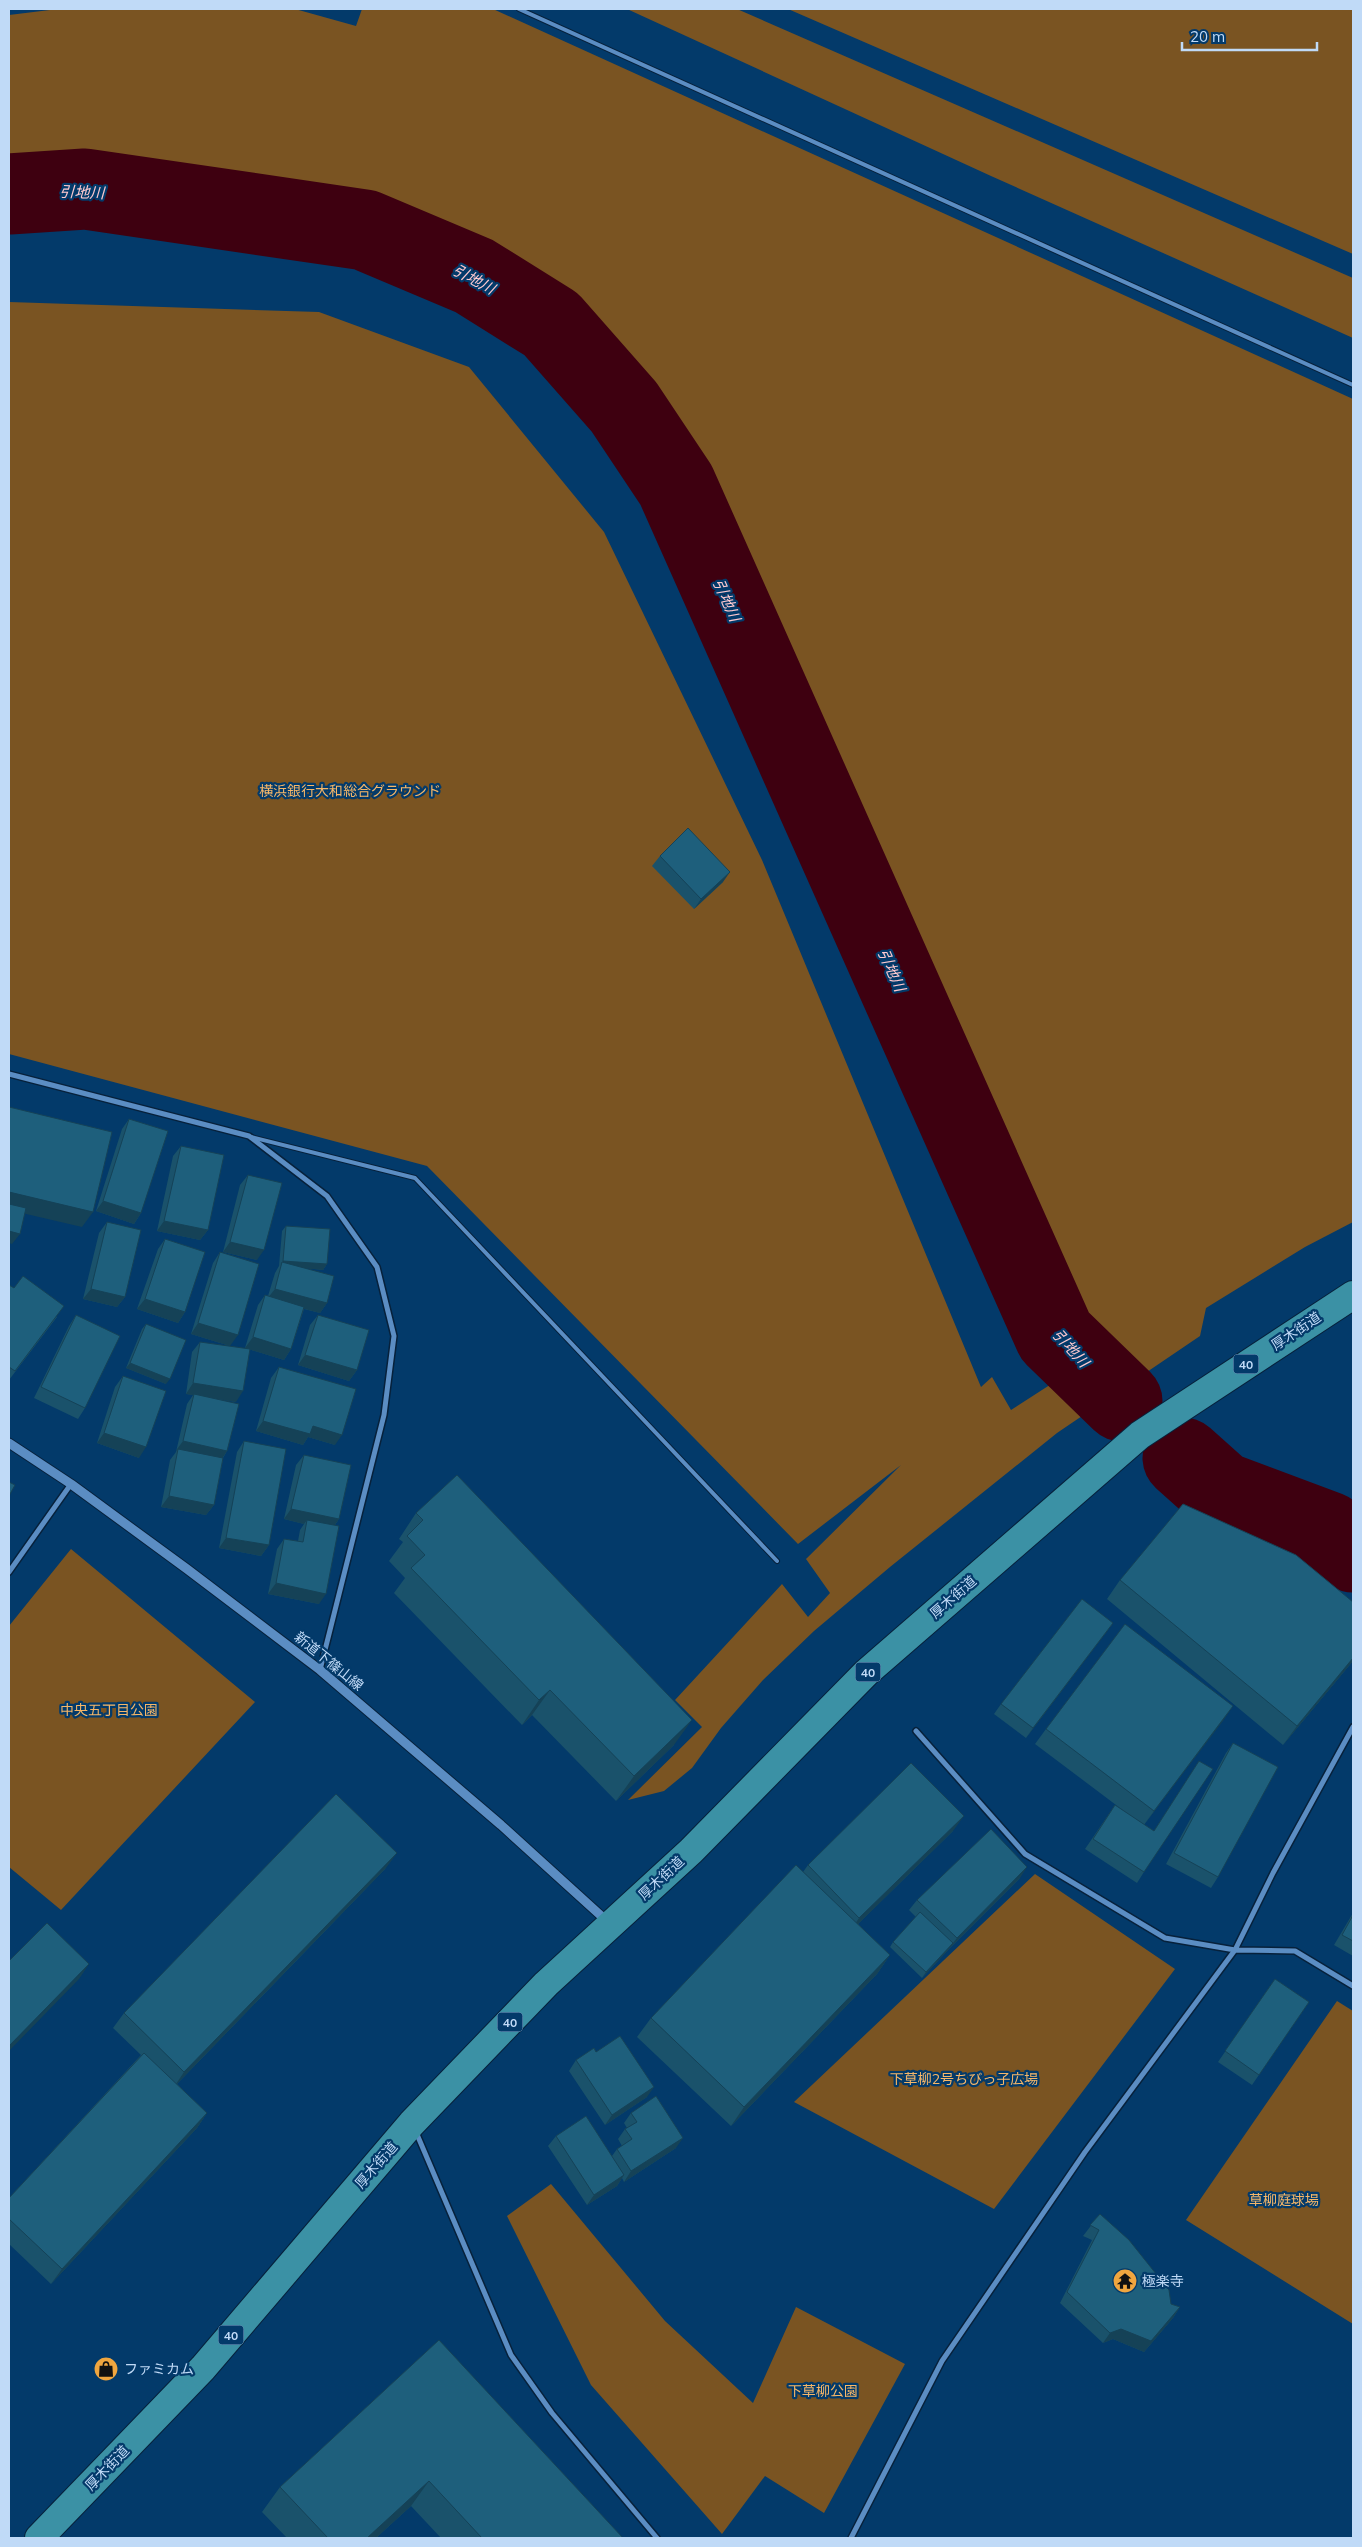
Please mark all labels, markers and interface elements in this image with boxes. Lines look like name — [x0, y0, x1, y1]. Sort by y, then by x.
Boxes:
scale bar — [1182, 20, 1317, 52]
text: 20 m — [1190, 27, 1225, 46]
water label: 引地川 — [59, 182, 107, 202]
water label: 引地川 — [450, 260, 500, 299]
water label: 引地川 — [709, 576, 746, 626]
park label: 横浜銀行大和総合グラウンド — [259, 782, 441, 800]
water label: 引地川 — [874, 946, 911, 996]
street label: 厚木街道 — [1268, 1308, 1324, 1354]
water label: 引地川 — [1049, 1325, 1094, 1373]
road number: 40 — [1234, 1355, 1258, 1374]
street label: 厚木街道 — [926, 1572, 980, 1622]
street label: 新道下篠山線 — [291, 1628, 367, 1694]
road number: 40 — [856, 1662, 880, 1681]
park label: 中央五丁目公園 — [60, 1701, 158, 1719]
street label: 厚木街道 — [634, 1852, 688, 1904]
road number: 40 — [498, 2012, 522, 2031]
park label: 下草柳2号ちびっ子広場 — [890, 2070, 1038, 2088]
street label: 厚木街道 — [351, 2138, 401, 2192]
park label: 草柳庭球場 — [1249, 2191, 1319, 2209]
temple icon: 極楽寺 — [1112, 2268, 1138, 2294]
place label: 極楽寺 — [1142, 2272, 1184, 2290]
road number: 40 — [218, 2326, 244, 2344]
shop icon: ファミカム — [93, 2356, 119, 2382]
place label: ファミカム — [124, 2360, 194, 2378]
park label: 下草柳公園 — [788, 2382, 858, 2400]
street label: 厚木街道 — [81, 2442, 133, 2494]

